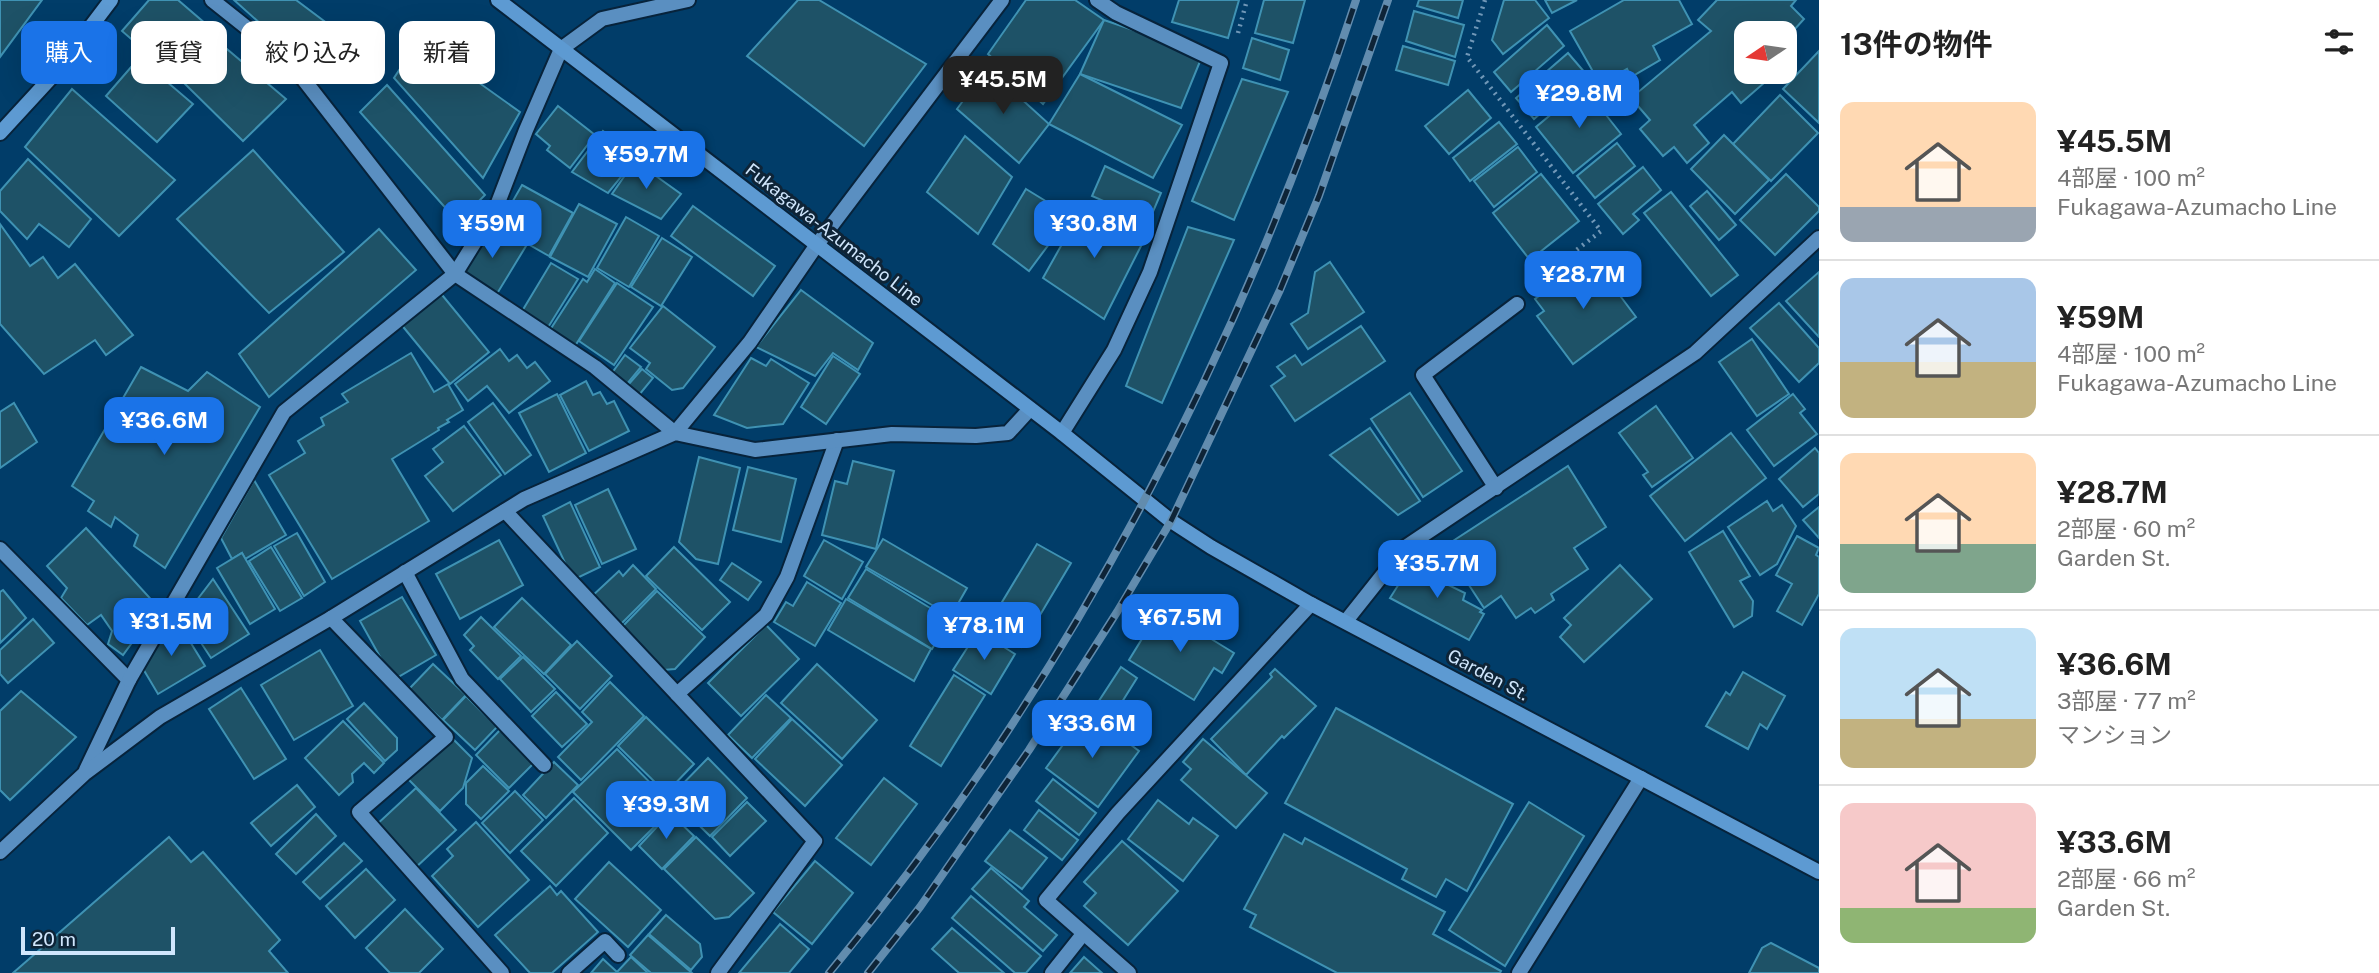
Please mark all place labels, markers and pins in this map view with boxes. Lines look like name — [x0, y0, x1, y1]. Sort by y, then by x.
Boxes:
pin: ¥45.5M — [946, 57, 1060, 116]
pin: ¥29.8M — [1522, 71, 1636, 130]
pin: ¥59.7M — [589, 132, 703, 191]
pin: ¥59M — [451, 201, 533, 260]
pin: ¥30.8M — [1037, 201, 1151, 260]
pin: ¥28.7M — [1526, 252, 1640, 311]
pin: ¥36.6M — [107, 398, 221, 457]
pin: ¥35.7M — [1380, 540, 1494, 600]
pin: ¥67.5M — [1123, 594, 1237, 654]
pin: ¥31.5M — [114, 598, 228, 658]
pin: ¥78.1M — [927, 602, 1041, 662]
pin: ¥33.6M — [1035, 700, 1149, 760]
pin: ¥39.3M — [609, 782, 723, 841]

